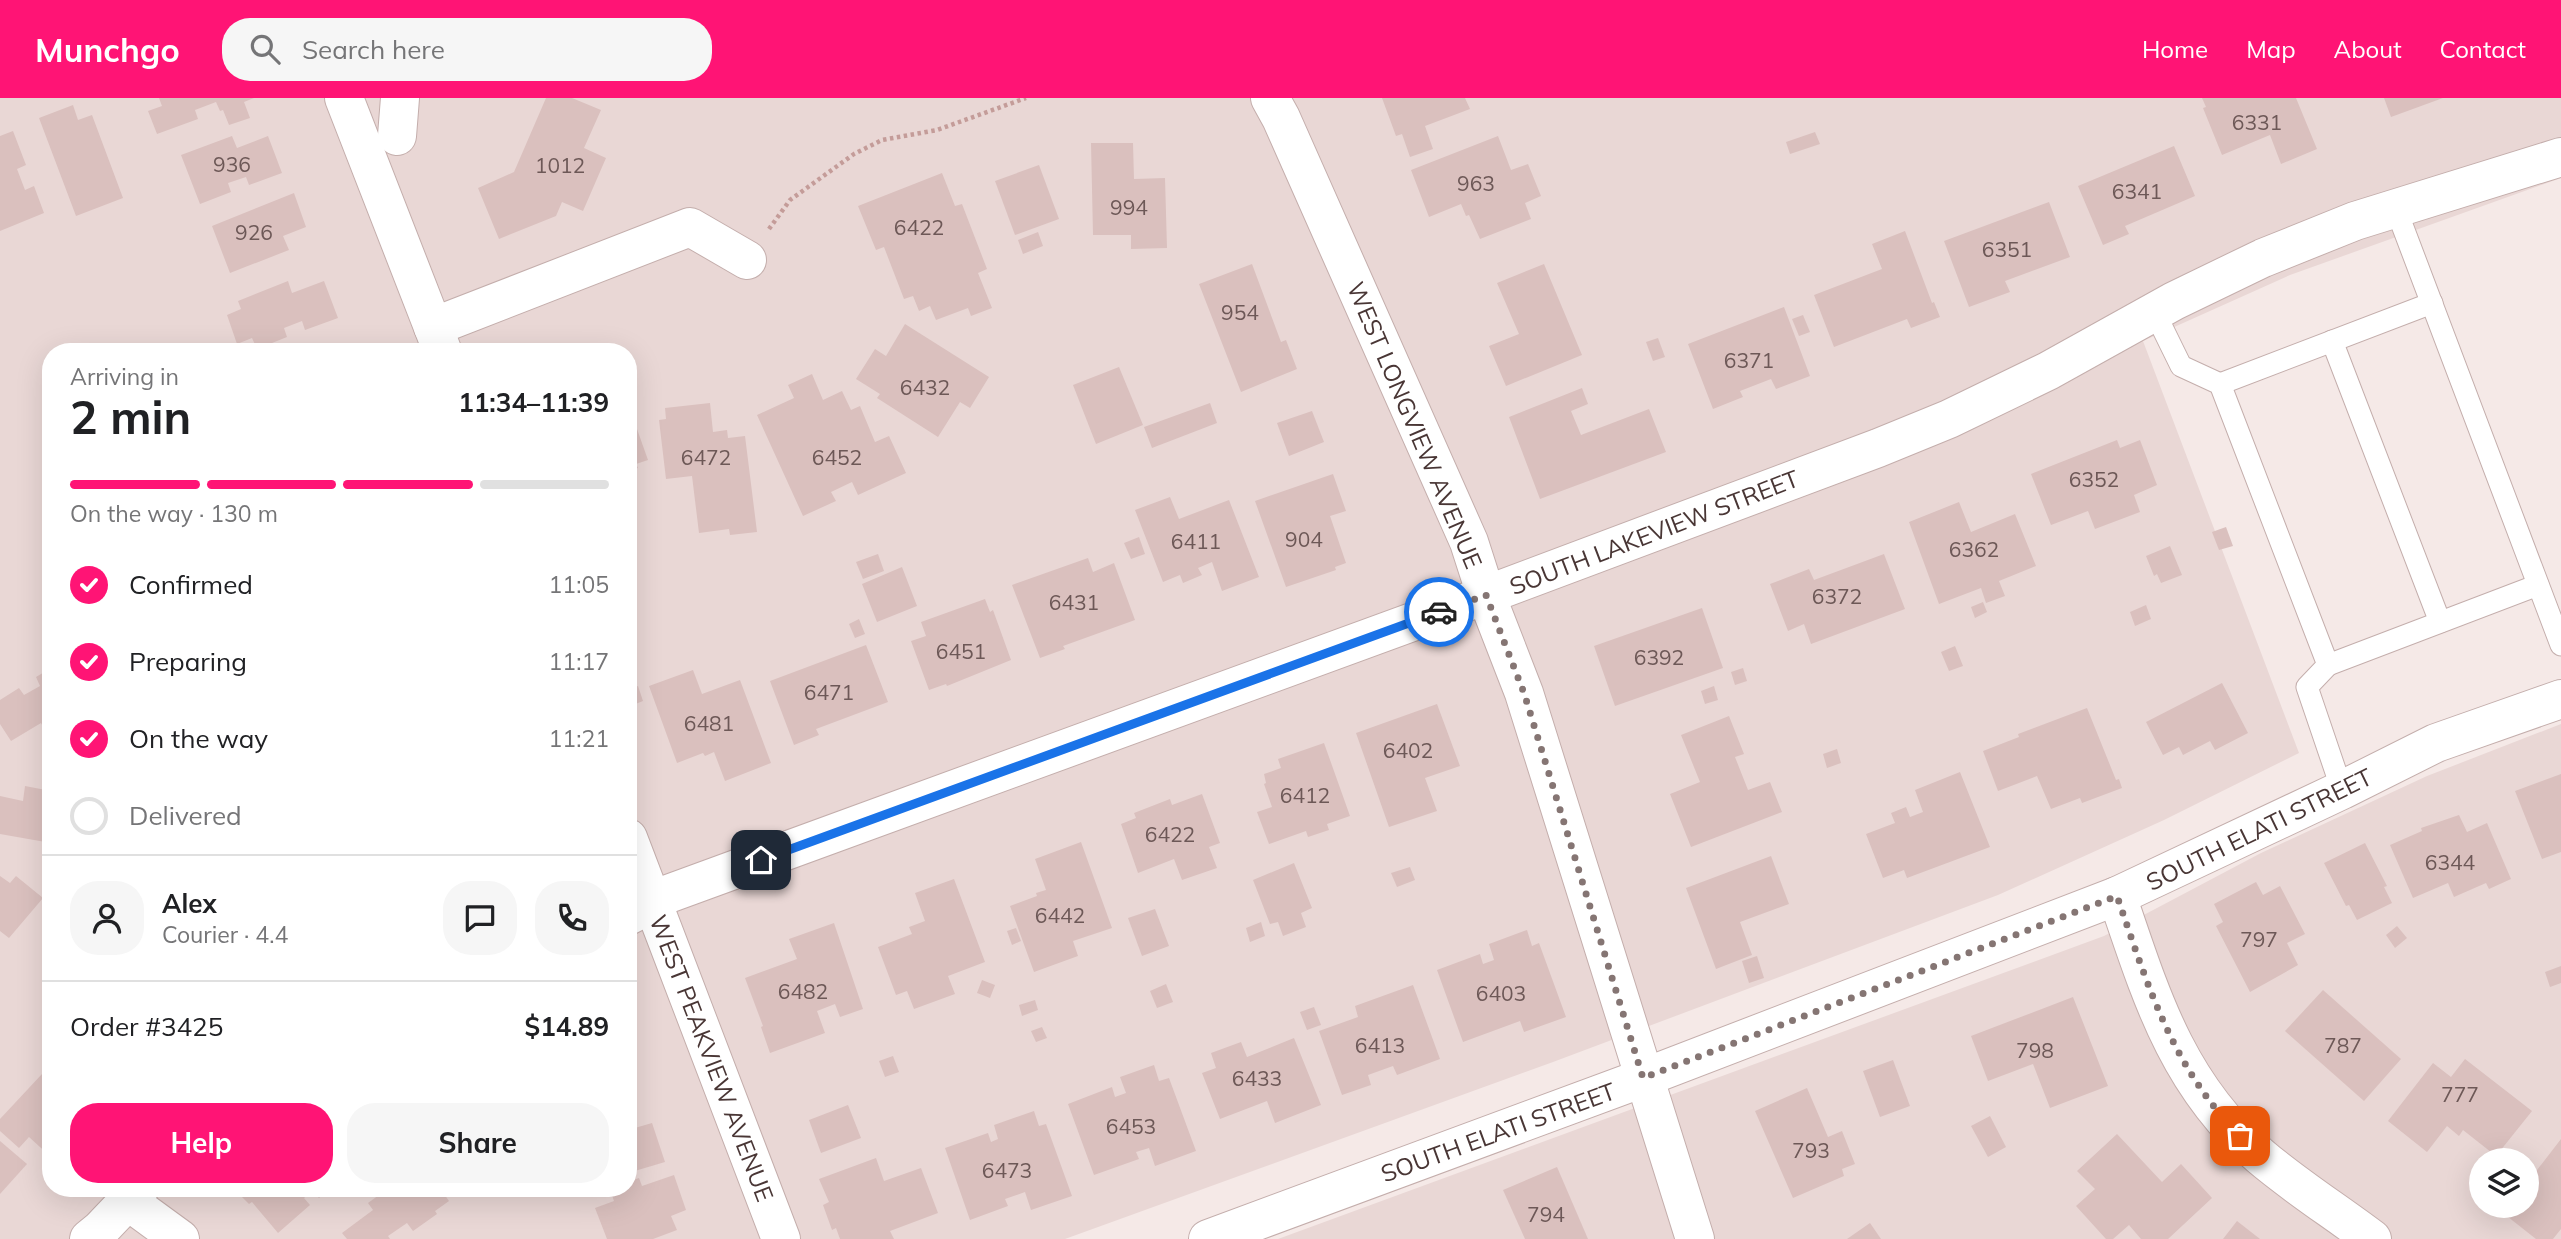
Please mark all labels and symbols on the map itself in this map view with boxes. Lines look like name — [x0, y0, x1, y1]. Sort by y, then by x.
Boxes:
house number: 6331 — [2232, 109, 2282, 135]
house number: 936 — [213, 151, 251, 177]
house number: 1012 — [535, 152, 585, 178]
house number: 963 — [1457, 170, 1495, 196]
house number: 6341 — [2112, 178, 2162, 204]
house number: 994 — [1110, 194, 1148, 220]
house number: 6422 — [894, 214, 944, 240]
house number: 926 — [235, 219, 273, 245]
house number: 6351 — [1982, 236, 2032, 262]
street label: WEST LONGVIEW AVENUE — [1341, 277, 1489, 573]
house number: 954 — [1221, 299, 1259, 325]
house number: 6371 — [1724, 347, 1774, 373]
house number: 6432 — [900, 374, 950, 400]
house number: 6472 — [681, 444, 731, 470]
house number: 6452 — [812, 444, 862, 470]
street label: SOUTH LAKEVIEW STREET — [1505, 463, 1803, 601]
house number: 6352 — [2069, 466, 2119, 492]
house number: 904 — [1285, 526, 1323, 552]
house number: 6411 — [1171, 528, 1221, 554]
house number: 6362 — [1949, 536, 1999, 562]
courier — [1404, 577, 1474, 647]
house number: 6372 — [1812, 583, 1862, 609]
house number: 6431 — [1049, 589, 1099, 615]
house number: 6451 — [936, 638, 986, 664]
house number: 6392 — [1634, 644, 1684, 670]
house number: 6471 — [804, 679, 854, 705]
house number: 6481 — [684, 710, 734, 736]
house number: 6402 — [1383, 737, 1433, 763]
street label: SOUTH ELATI STREET — [2141, 761, 2377, 897]
house number: 6412 — [1280, 782, 1330, 808]
house number: 6422 — [1145, 821, 1195, 847]
pin — [731, 830, 791, 890]
house number: 6344 — [2425, 849, 2476, 875]
house number: 6442 — [1035, 902, 1085, 928]
street label: WEST PEAKVIEW AVENUE — [643, 911, 781, 1205]
house number: 797 — [2240, 926, 2278, 952]
house number: 6482 — [778, 978, 828, 1004]
house number: 6403 — [1476, 980, 1526, 1006]
house number: 6413 — [1355, 1032, 1405, 1058]
house number: 787 — [2324, 1032, 2362, 1058]
house number: 798 — [2016, 1037, 2054, 1063]
house number: 6433 — [1232, 1065, 1282, 1091]
street label: SOUTH ELATI STREET — [1376, 1075, 1620, 1188]
house number: 777 — [2441, 1081, 2479, 1107]
pin — [2210, 1106, 2270, 1166]
house number: 6453 — [1106, 1113, 1156, 1139]
house number: 793 — [1792, 1137, 1830, 1163]
house number: 6473 — [982, 1157, 1032, 1183]
house number: 794 — [1527, 1201, 1565, 1227]

